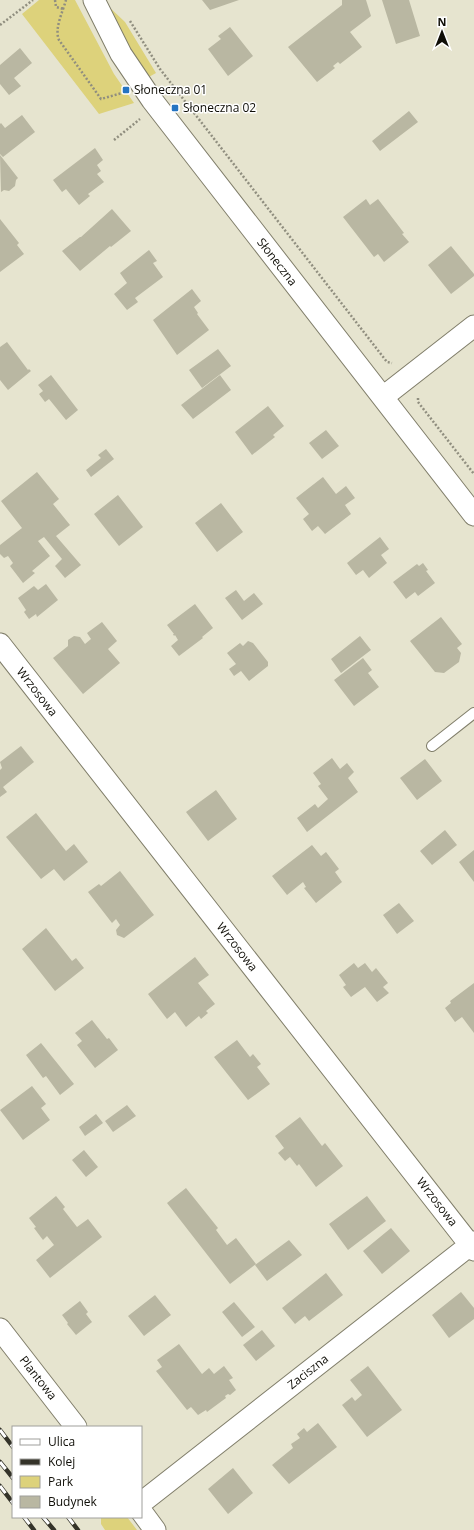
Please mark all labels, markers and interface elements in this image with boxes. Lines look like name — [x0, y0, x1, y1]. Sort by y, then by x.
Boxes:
north arrow — [422, 12, 462, 52]
text: N — [438, 14, 446, 29]
place label: Słoneczna 01 — [134, 81, 207, 98]
marker: Słoneczna 01 — [121, 85, 131, 95]
place label: Słoneczna 02 — [183, 99, 256, 116]
marker: Słoneczna 02 — [170, 103, 180, 113]
street label: Słoneczna — [253, 234, 301, 289]
street label: Wrzosowa — [13, 664, 62, 720]
street label: Wrzosowa — [213, 919, 262, 975]
street label: Wrzosowa — [413, 1174, 462, 1230]
street label: Zaciszna — [284, 1350, 332, 1393]
street label: Plantowa — [16, 1352, 61, 1403]
legend — [12, 1426, 142, 1518]
text: Ulica — [48, 1433, 75, 1450]
text: Kolej — [48, 1453, 75, 1470]
text: Park — [48, 1473, 74, 1490]
text: Budynek — [48, 1493, 98, 1510]

